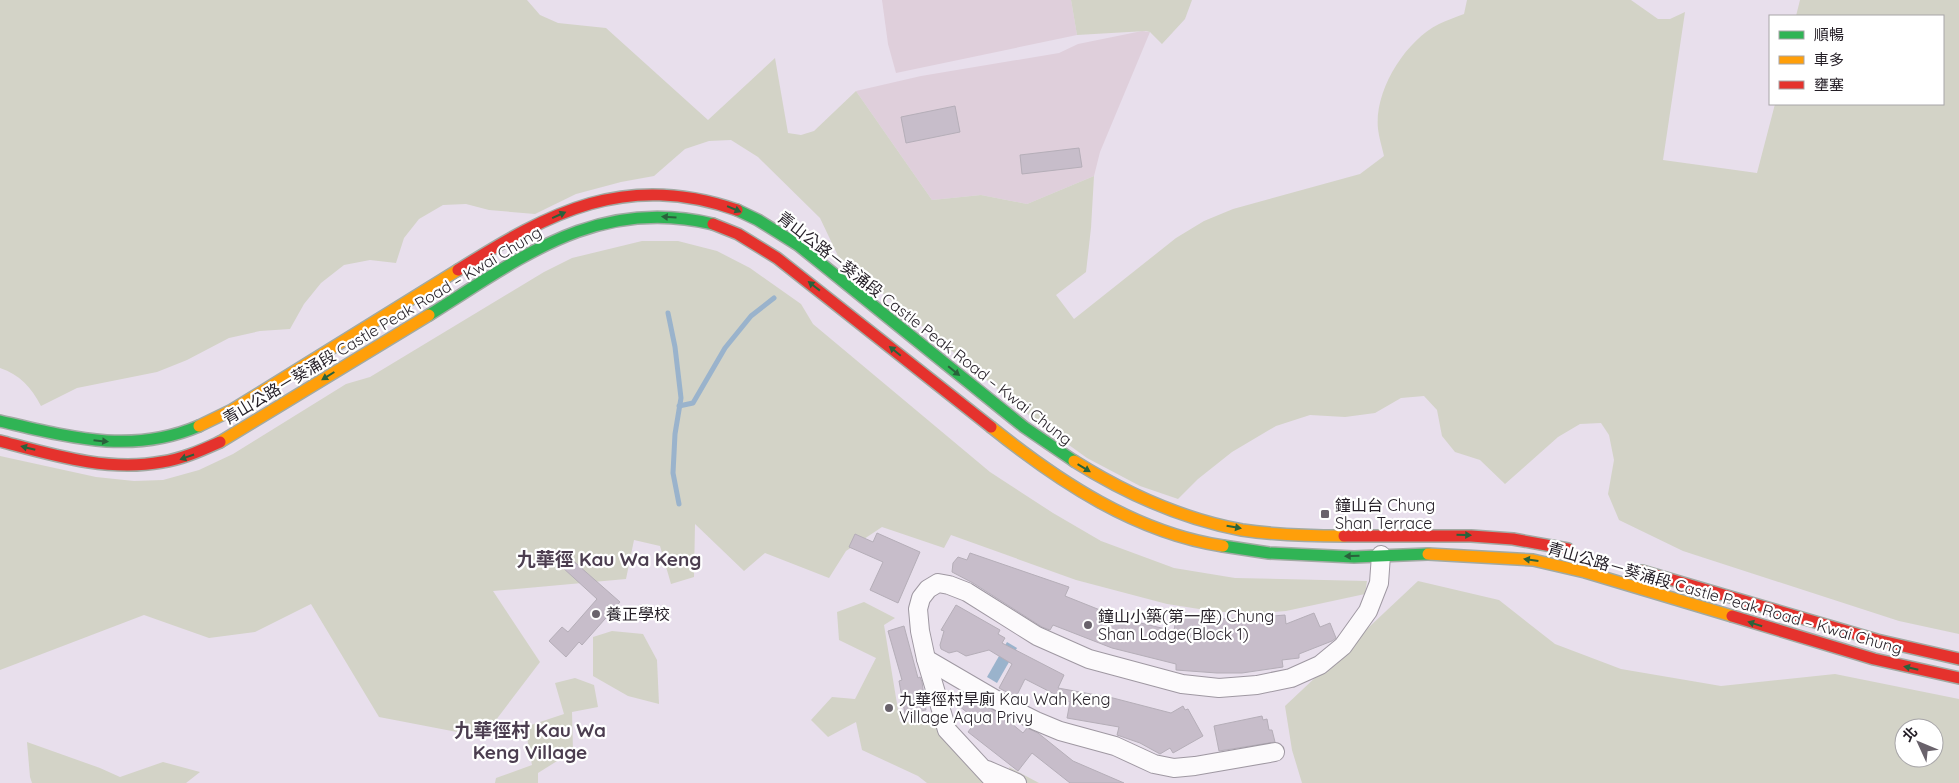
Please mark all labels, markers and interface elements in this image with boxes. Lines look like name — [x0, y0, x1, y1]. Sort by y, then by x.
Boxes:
legend — [1769, 15, 1944, 105]
text: 順暢 — [1814, 25, 1844, 44]
text: 車多 — [1814, 50, 1844, 69]
text: 壅塞 — [1814, 75, 1844, 94]
one-way arrow — [727, 206, 741, 214]
street label: 青山公路－葵涌段 Castle Peak Road – Kwai Chung — [774, 207, 1076, 449]
one-way arrow — [552, 210, 566, 218]
one-way arrow — [661, 213, 677, 221]
street label: 青山公路－葵涌段 Castle Peak Road – Kwai Chung — [219, 222, 545, 428]
one-way arrow — [807, 280, 820, 291]
one-way arrow — [889, 346, 902, 357]
one-way arrow — [947, 365, 960, 376]
one-way arrow — [321, 371, 335, 381]
one-way arrow — [93, 437, 109, 445]
one-way arrow — [20, 444, 35, 452]
one-way arrow — [180, 453, 195, 461]
one-way arrow — [1077, 463, 1090, 472]
place label: 鐘山台 Chung Shan Terrace — [1335, 495, 1435, 533]
marker: 鐘山台 Chung Shan Terrace — [1319, 508, 1331, 520]
one-way arrow — [1226, 524, 1242, 532]
one-way arrow — [1456, 532, 1472, 540]
street label: 青山公路－葵涌段 Castle Peak Road – Kwai Chung — [1545, 538, 1905, 658]
district label: 九華徑 Kau Wa Keng — [517, 547, 701, 571]
one-way arrow — [1344, 552, 1360, 560]
one-way arrow — [1523, 556, 1539, 564]
place label: 養正學校 — [606, 604, 670, 624]
place label: 鐘山小築(第一座) Chung Shan Lodge(Block 1) — [1098, 606, 1274, 644]
marker: 養正學校 — [590, 608, 602, 620]
marker: 鐘山小築(第一座) Chung Shan Lodge(Block 1) — [1082, 619, 1094, 631]
one-way arrow — [1747, 619, 1762, 627]
one-way arrow — [1904, 664, 1919, 672]
place label: 九華徑村旱廁 Kau Wah Keng Village Aqua Privy — [899, 689, 1110, 727]
marker: 九華徑村旱廁 Kau Wah Keng Village Aqua Privy — [883, 702, 895, 714]
district label: 九華徑村 Kau Wa Keng Village — [454, 718, 606, 764]
north arrow — [1894, 718, 1944, 768]
text: 北 — [1898, 723, 1921, 745]

